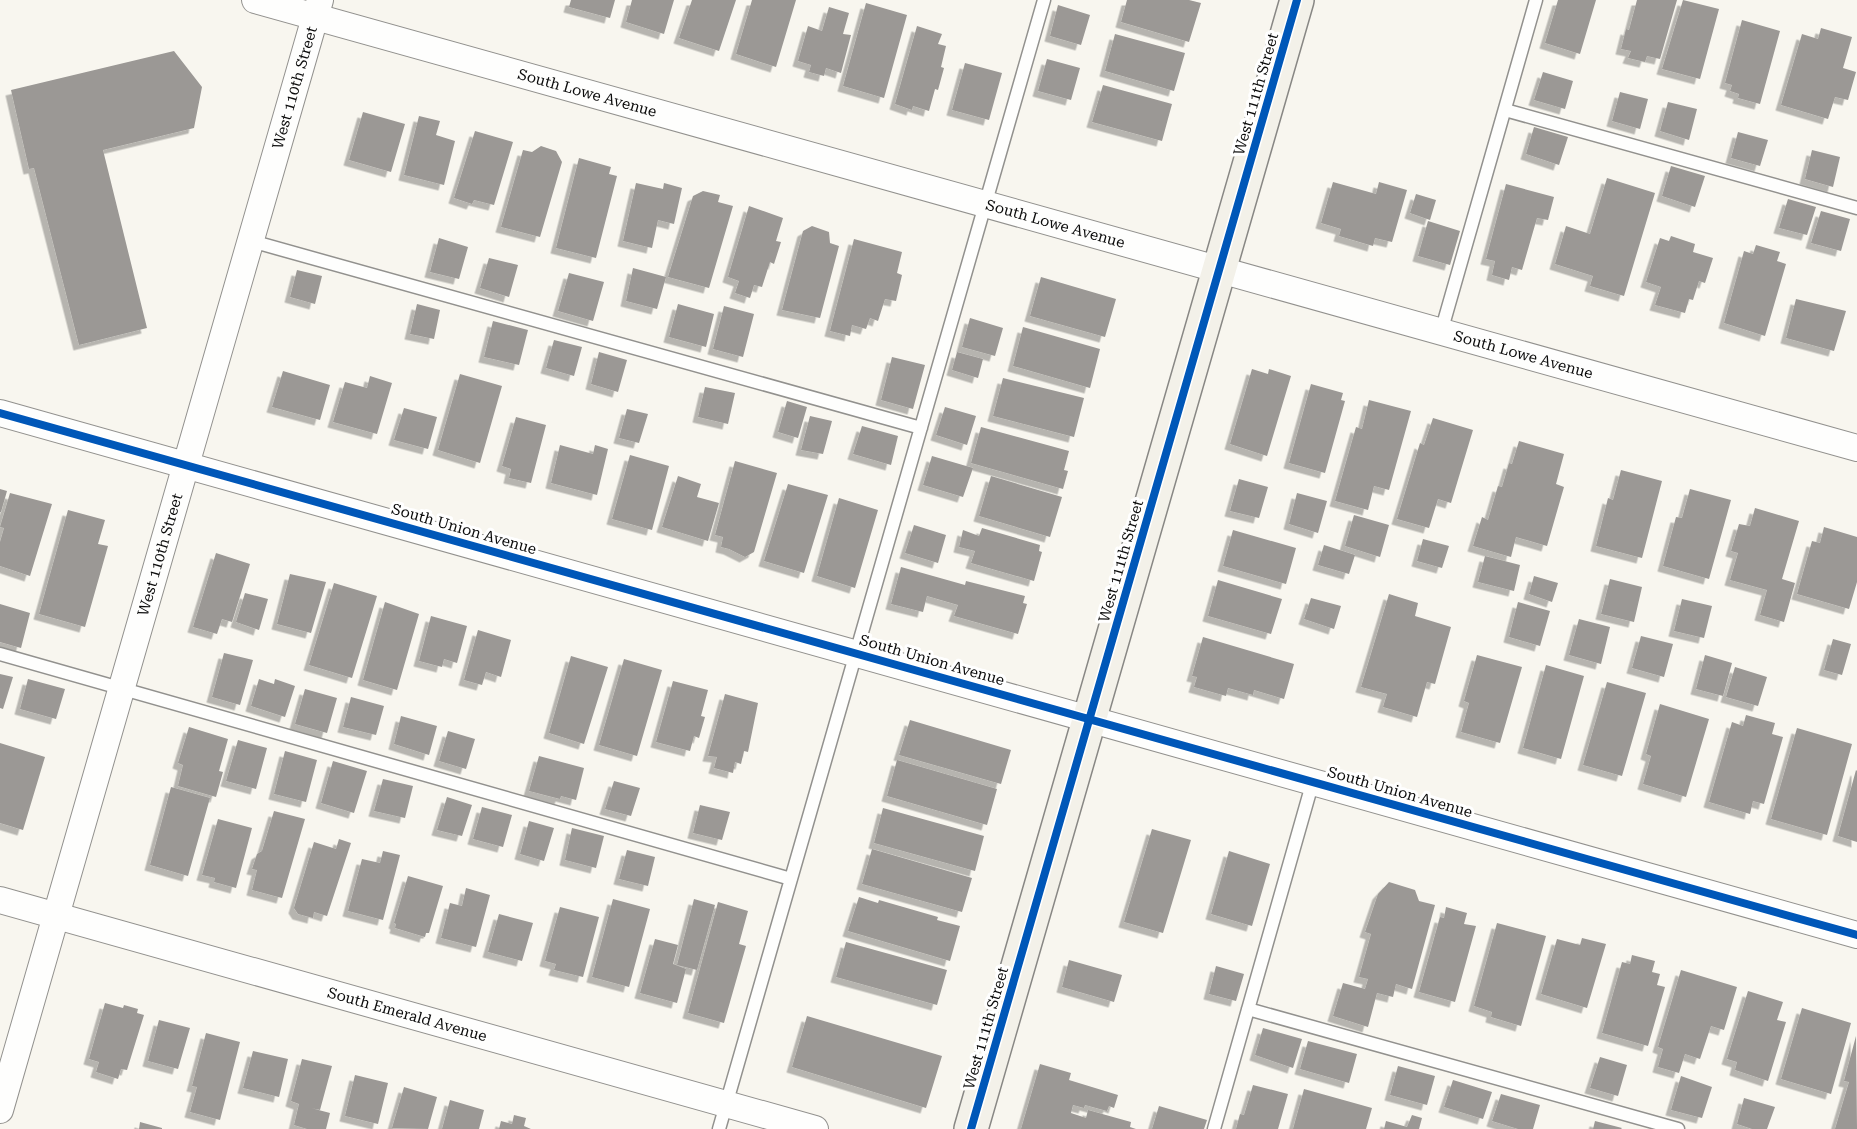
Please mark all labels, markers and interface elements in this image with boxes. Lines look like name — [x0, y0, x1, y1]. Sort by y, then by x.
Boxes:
street label: West 110th Street — [269, 24, 321, 151]
street label: West 111th Street — [1230, 30, 1282, 157]
street label: South Lowe Avenue — [516, 65, 659, 121]
street label: South Lowe Avenue — [984, 196, 1127, 252]
street label: South Lowe Avenue — [1452, 327, 1595, 383]
street label: West 110th Street — [134, 491, 186, 618]
street label: West 111th Street — [1095, 497, 1147, 624]
street label: South Union Avenue — [389, 500, 539, 558]
street label: South Union Avenue — [857, 631, 1007, 689]
street label: South Union Avenue — [1325, 763, 1475, 821]
street label: West 111th Street — [960, 964, 1012, 1091]
street label: South Emerald Avenue — [325, 983, 489, 1045]

